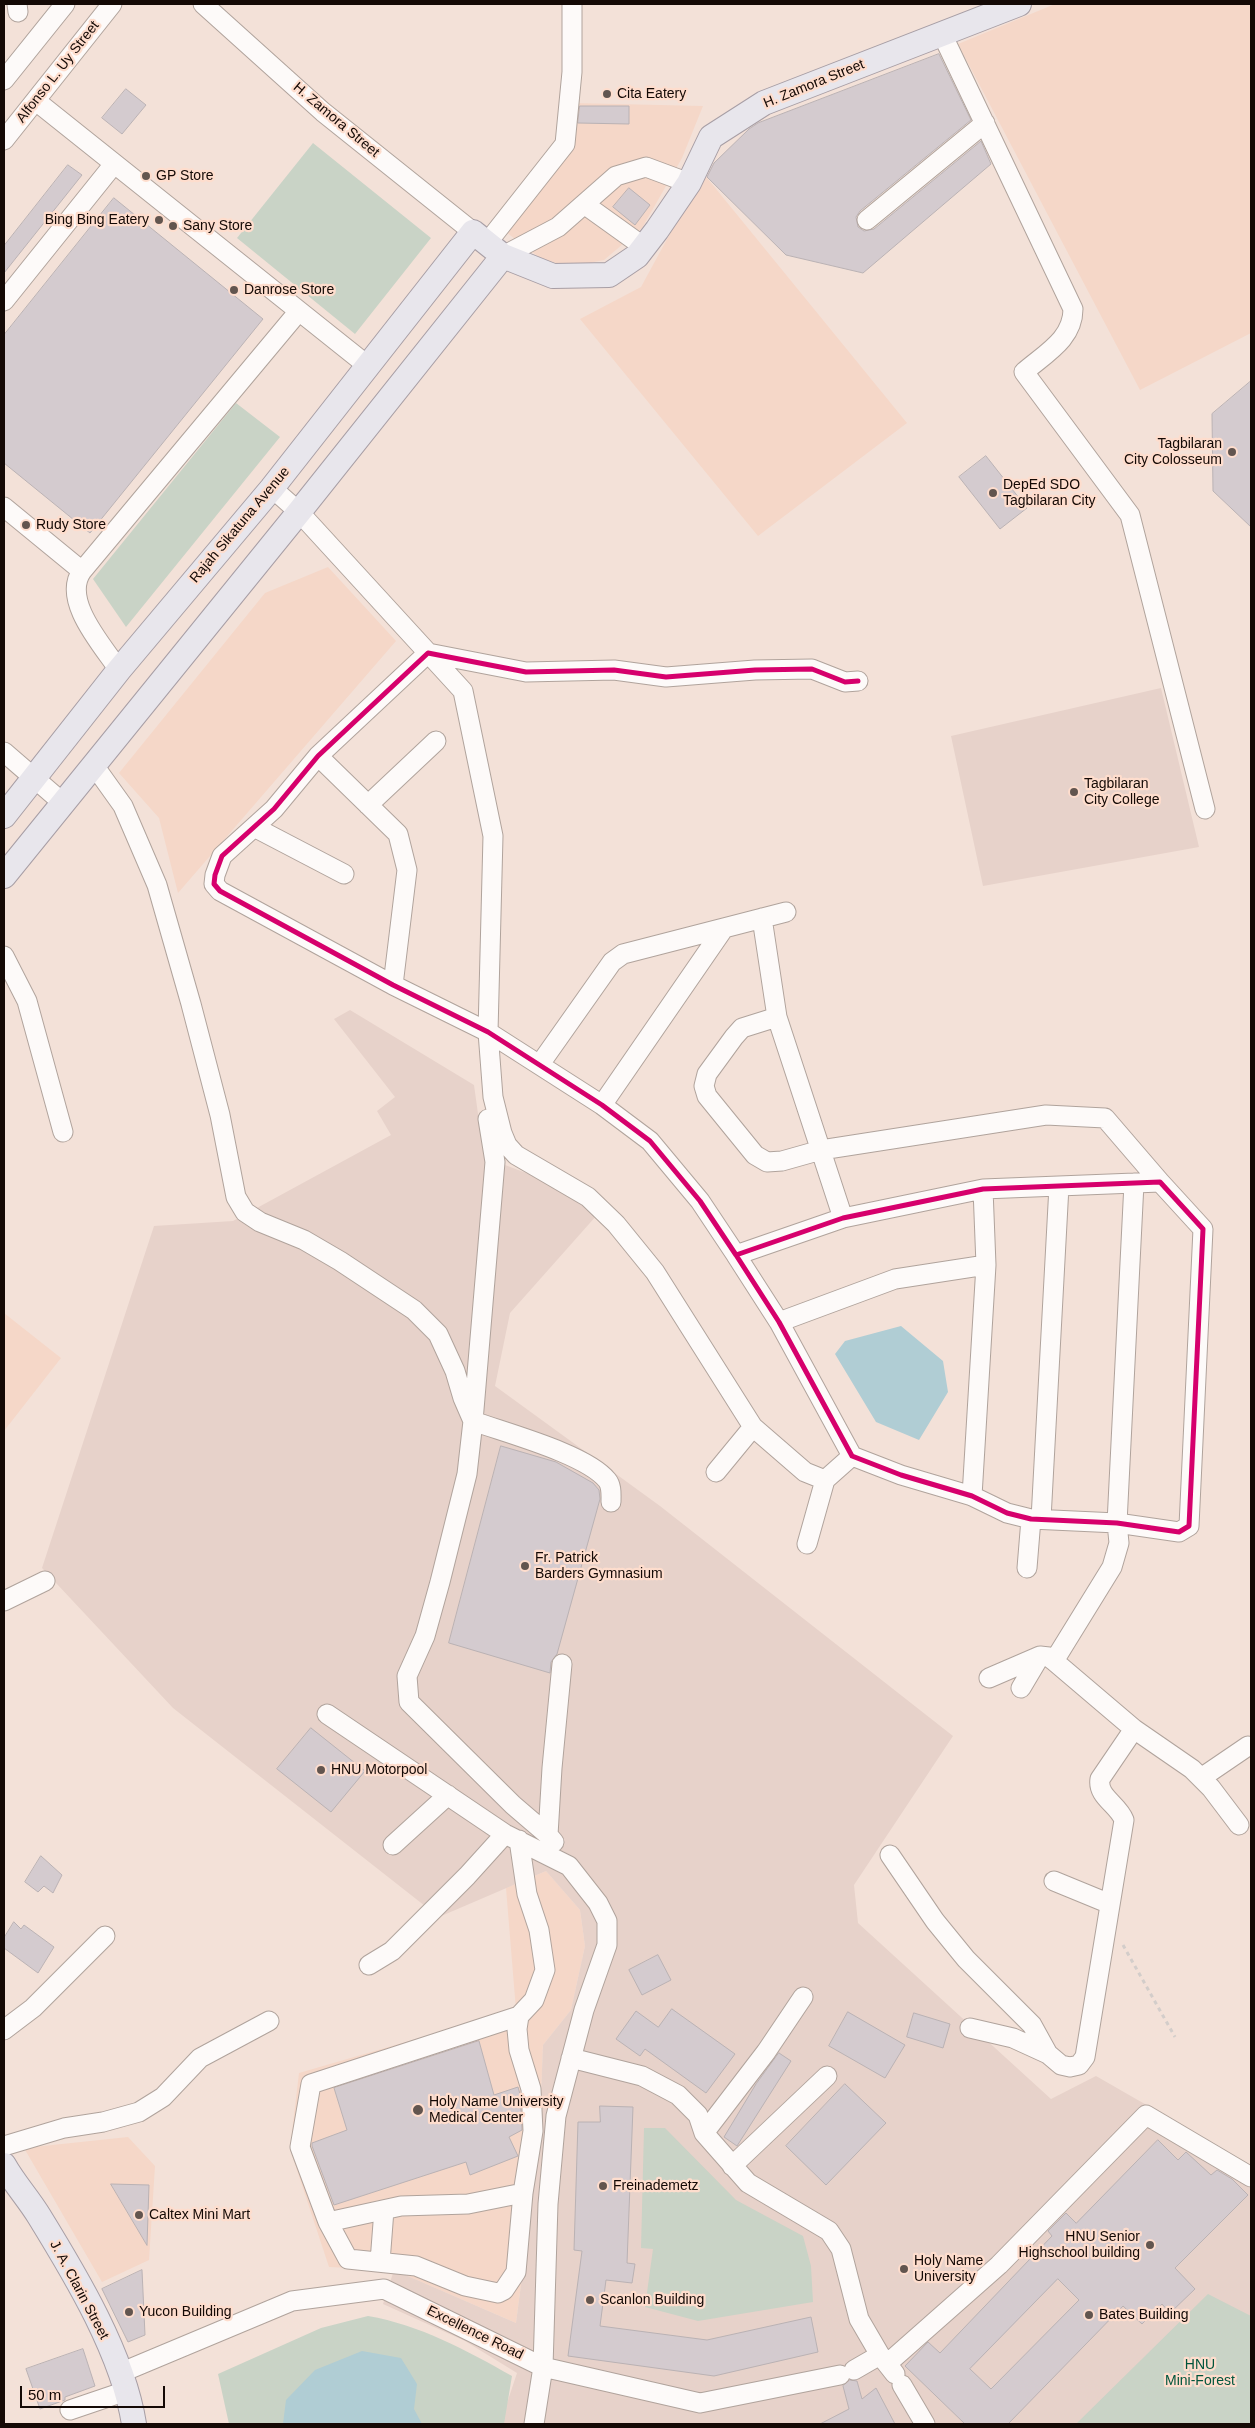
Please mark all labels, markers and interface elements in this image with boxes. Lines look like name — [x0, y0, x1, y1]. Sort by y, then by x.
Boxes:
street label: Alfonso L. Uy Street — [13, 18, 103, 126]
street label: H. Zamora Street — [761, 56, 867, 112]
street label: H. Zamora Street — [289, 79, 383, 161]
place label: Cita Eatery — [617, 86, 686, 102]
marker: Cita Eatery — [601, 88, 613, 100]
place label: GP Store — [156, 168, 214, 184]
marker: GP Store — [140, 170, 152, 182]
place label: Bing Bing Eatery — [45, 212, 149, 228]
marker: Bing Bing Eatery — [153, 214, 165, 226]
place label: Sany Store — [183, 218, 252, 234]
marker: Sany Store — [167, 220, 179, 232]
place label: Danrose Store — [244, 282, 334, 298]
marker: Danrose Store — [228, 284, 240, 296]
place label: Tagbilaran City Colosseum — [1124, 436, 1222, 468]
marker: Tagbilaran City Colosseum — [1226, 446, 1238, 458]
street label: Rajah Sikatuna Avenue — [187, 464, 293, 586]
place label: DepEd SDO Tagbilaran City — [1003, 477, 1096, 510]
marker: DepEd SDO Tagbilaran City — [987, 487, 999, 499]
place label: Rudy Store — [36, 517, 106, 533]
marker: Rudy Store — [20, 519, 32, 531]
place label: Tagbilaran City College — [1084, 776, 1159, 809]
marker: Tagbilaran City College — [1068, 786, 1080, 798]
place label: Fr. Patrick Barders Gymnasium — [535, 1550, 663, 1582]
marker: Fr. Patrick Barders Gymnasium — [519, 1560, 531, 1572]
place label: HNU Motorpool — [331, 1762, 427, 1778]
marker: HNU Motorpool — [315, 1764, 327, 1776]
place label: Holy Name University Medical Center — [429, 2094, 564, 2126]
marker: Holy Name University Medical Center — [411, 2103, 425, 2117]
place label: Freinademetz — [613, 2178, 699, 2194]
marker: Freinademetz — [597, 2180, 609, 2192]
place label: Caltex Mini Mart — [149, 2207, 250, 2223]
marker: Caltex Mini Mart — [133, 2209, 145, 2221]
place label: HNU Senior Highschool building — [1019, 2229, 1140, 2262]
street label: J. A. Clarin Street — [46, 2238, 112, 2342]
marker: HNU Senior Highschool building — [1144, 2239, 1156, 2251]
place label: Holy Name University — [914, 2253, 983, 2286]
marker: Holy Name University — [898, 2263, 910, 2275]
place label: Scanlon Building — [600, 2292, 704, 2308]
marker: Scanlon Building — [584, 2294, 596, 2306]
street label: Excellence Road — [424, 2302, 526, 2364]
place label: Yucon Building — [139, 2304, 232, 2320]
marker: Yucon Building — [123, 2306, 135, 2318]
place label: Bates Building — [1099, 2307, 1189, 2323]
marker: Bates Building — [1083, 2309, 1095, 2321]
park label: HNU Mini-Forest — [1165, 2357, 1235, 2390]
scale bar — [22, 2376, 168, 2408]
text: 50 m — [28, 2386, 61, 2403]

